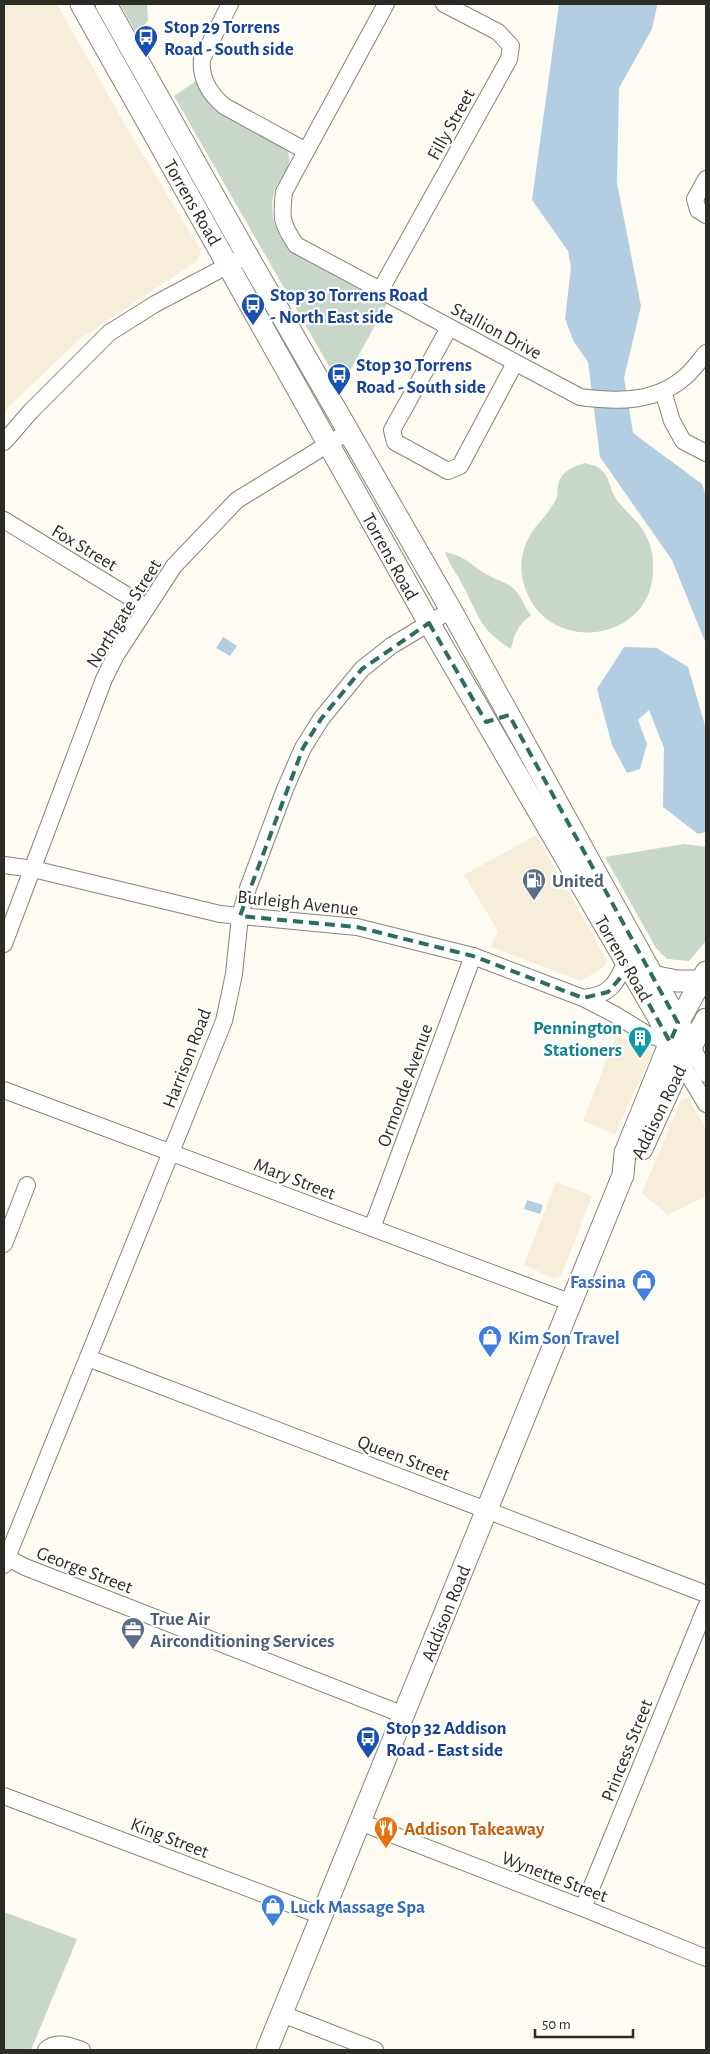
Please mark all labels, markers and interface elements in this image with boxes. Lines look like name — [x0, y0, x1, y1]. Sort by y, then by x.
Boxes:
place label: Stop 29 Torrens Road - South side — [164, 18, 294, 59]
bus stop icon: Stop 29 Torrens Road - South side — [133, 24, 159, 58]
street label: Filly Street — [424, 86, 479, 164]
street label: Torrens Road — [159, 156, 224, 249]
place label: Stop 30 Torrens Road - North East side — [270, 286, 428, 327]
bus stop icon: Stop 30 Torrens Road - North East side — [240, 292, 266, 326]
street label: Stallion Drive — [448, 300, 545, 363]
place label: Stop 30 Torrens Road - South side — [356, 356, 486, 397]
bus stop icon: Stop 30 Torrens Road - South side — [326, 362, 352, 396]
street label: Torrens Road — [358, 510, 421, 603]
street label: Fox Street — [48, 521, 120, 575]
street label: Northgate Street — [83, 556, 165, 671]
fuel station icon: United — [521, 867, 547, 901]
place label: United — [552, 872, 604, 891]
street label: Burleigh Avenue — [236, 888, 359, 919]
street label: Torrens Road — [590, 912, 655, 1005]
street label: Harrison Road — [160, 1006, 215, 1111]
place label: Pennington Stationers — [533, 1019, 622, 1060]
street label: Ormonde Avenue — [374, 1021, 436, 1150]
building icon: Pennington Stationers — [627, 1025, 653, 1059]
street label: Addison Road — [628, 1063, 690, 1163]
street label: Mary Street — [251, 1155, 338, 1204]
shop icon: Fassina — [631, 1268, 657, 1302]
place label: Fassina — [570, 1273, 626, 1292]
shop icon: Kim Son Travel — [477, 1324, 503, 1358]
place label: Kim Son Travel — [508, 1329, 620, 1348]
street label: Queen Street — [355, 1432, 452, 1485]
street label: George Street — [34, 1543, 135, 1597]
street label: Addison Road — [419, 1563, 474, 1664]
place label: True Air Airconditioning Services — [150, 1610, 335, 1651]
office icon: True Air Airconditioning Services — [120, 1616, 146, 1650]
street label: Princess Street — [598, 1697, 656, 1804]
place label: Stop 32 Addison Road - East side — [386, 1719, 507, 1760]
bus stop icon: Stop 32 Addison Road - East side — [355, 1725, 381, 1759]
street label: King Street — [128, 1815, 211, 1862]
restaurant icon: Addison Takeaway — [373, 1815, 399, 1849]
place label: Addison Takeaway — [404, 1820, 545, 1839]
street label: Wynette Street — [499, 1849, 610, 1906]
shop icon: Luck Massage Spa — [260, 1893, 286, 1927]
place label: Luck Massage Spa — [290, 1898, 425, 1917]
scale bar — [535, 2006, 632, 2038]
text: 50 m — [542, 2017, 571, 2032]

